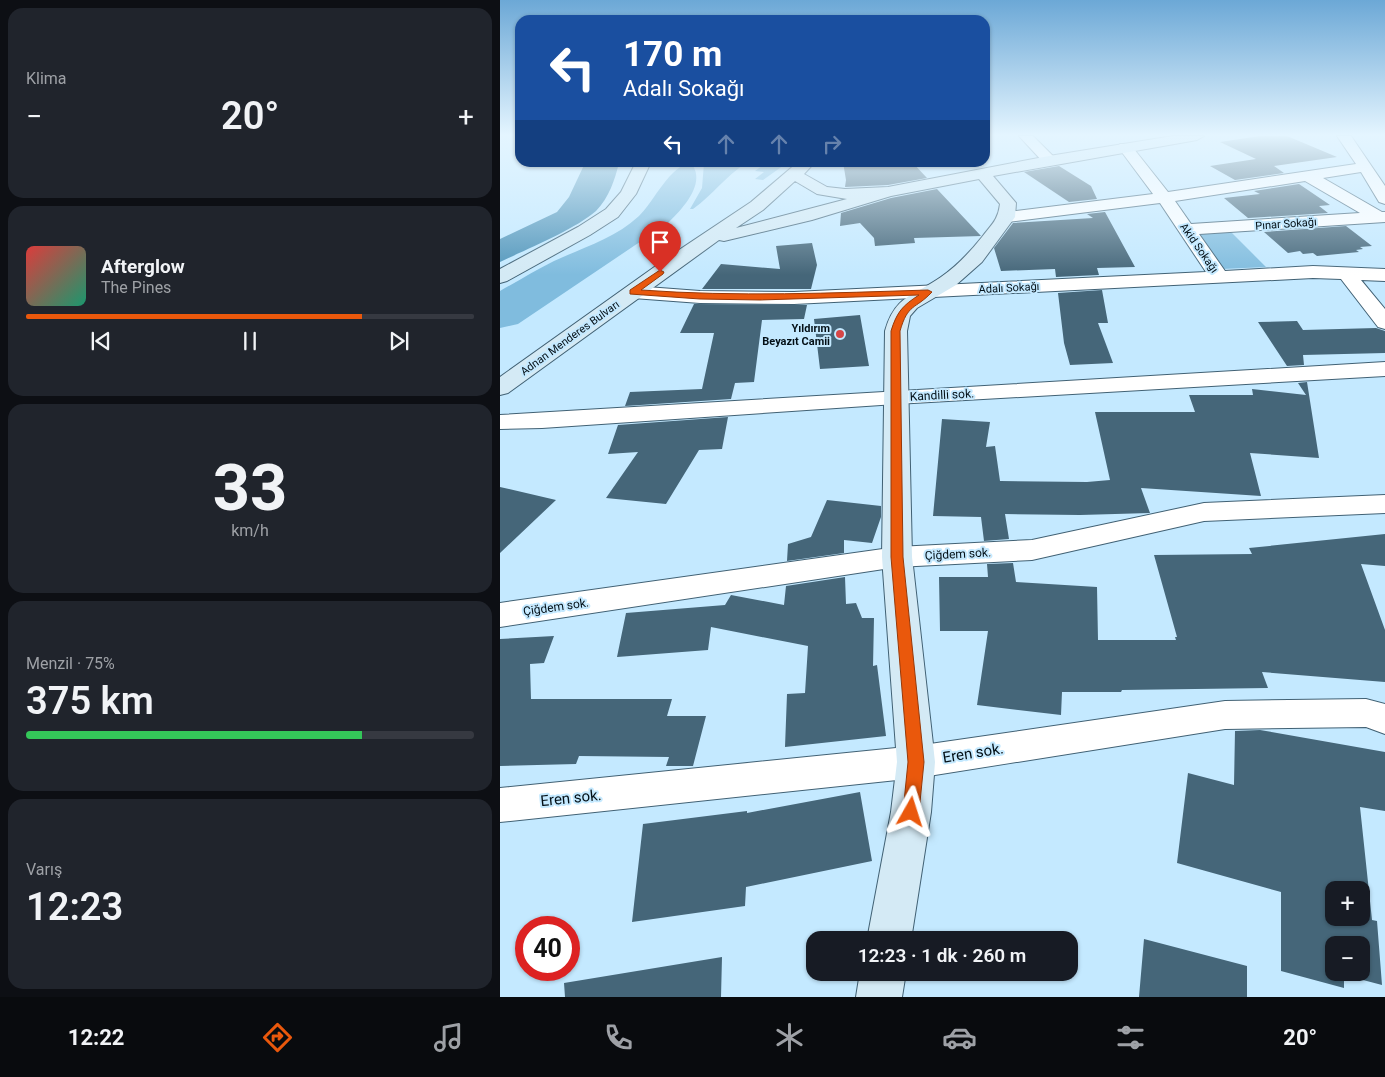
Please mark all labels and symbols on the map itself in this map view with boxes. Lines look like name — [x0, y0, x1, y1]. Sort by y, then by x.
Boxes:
street label: Pınar Sokağı — [1255, 215, 1317, 233]
pin — [639, 221, 681, 272]
street label: Akid Sokağı — [1177, 221, 1221, 275]
street label: Adalı Sokağı — [978, 280, 1040, 296]
street label: Adnan Menderes Bulvarı — [518, 298, 622, 378]
place label: Yıldırım Beyazıt Camii — [762, 322, 830, 348]
marker: Yıldırım Beyazıt Camii — [834, 328, 846, 340]
street label: Kandilli sok. — [909, 386, 975, 404]
street label: Çiğdem sok. — [924, 545, 992, 563]
street label: Çiğdem sok. — [522, 595, 590, 619]
street label: Eren sok. — [941, 739, 1005, 767]
position arrow — [884, 785, 936, 837]
street label: Eren sok. — [540, 786, 602, 810]
speed limit sign: 40 — [515, 916, 580, 981]

